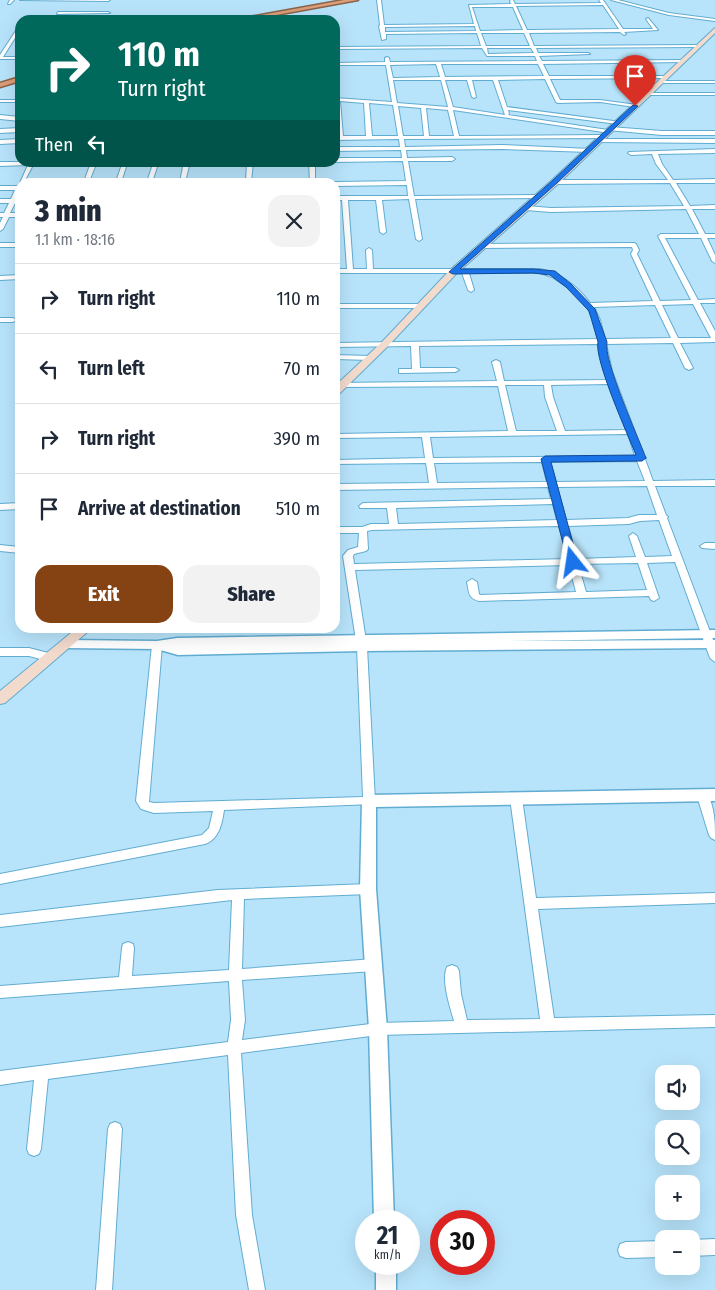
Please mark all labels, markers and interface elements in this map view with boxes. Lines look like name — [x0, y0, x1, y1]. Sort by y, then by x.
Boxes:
text: 110 m — [118, 33, 200, 75]
icon: right — [35, 35, 100, 100]
pin — [614, 55, 656, 106]
icon: arrive — [621, 62, 649, 90]
text: Turn right — [118, 75, 206, 102]
icon: left — [83, 130, 111, 158]
text: Then — [35, 133, 73, 156]
text: 3 min — [35, 193, 102, 229]
button: close — [268, 195, 320, 247]
text: 1.1 km · 18:16 — [35, 230, 115, 249]
icon: right — [35, 285, 63, 313]
text: Turn right — [78, 287, 155, 310]
text: 110 m — [276, 287, 320, 310]
icon: left — [35, 355, 63, 383]
text: Turn left — [78, 357, 145, 380]
text: 70 m — [284, 357, 320, 380]
icon: right — [35, 425, 63, 453]
text: Turn right — [78, 427, 155, 450]
text: 390 m — [273, 427, 320, 450]
icon: arrive — [35, 495, 63, 523]
text: Arrive at destination — [78, 497, 241, 520]
text: 510 m — [276, 497, 320, 520]
position arrow — [546, 535, 598, 587]
button: Exit — [35, 565, 173, 623]
button: Share — [183, 565, 320, 623]
map controls — [655, 1065, 700, 1275]
button: sound — [655, 1065, 700, 1110]
button: search — [655, 1120, 700, 1165]
button: + — [655, 1175, 700, 1220]
speed limit sign: 30 — [430, 1210, 495, 1275]
text: 21 — [377, 1221, 398, 1251]
button: − — [655, 1230, 700, 1275]
text: km/h — [374, 1248, 401, 1262]

